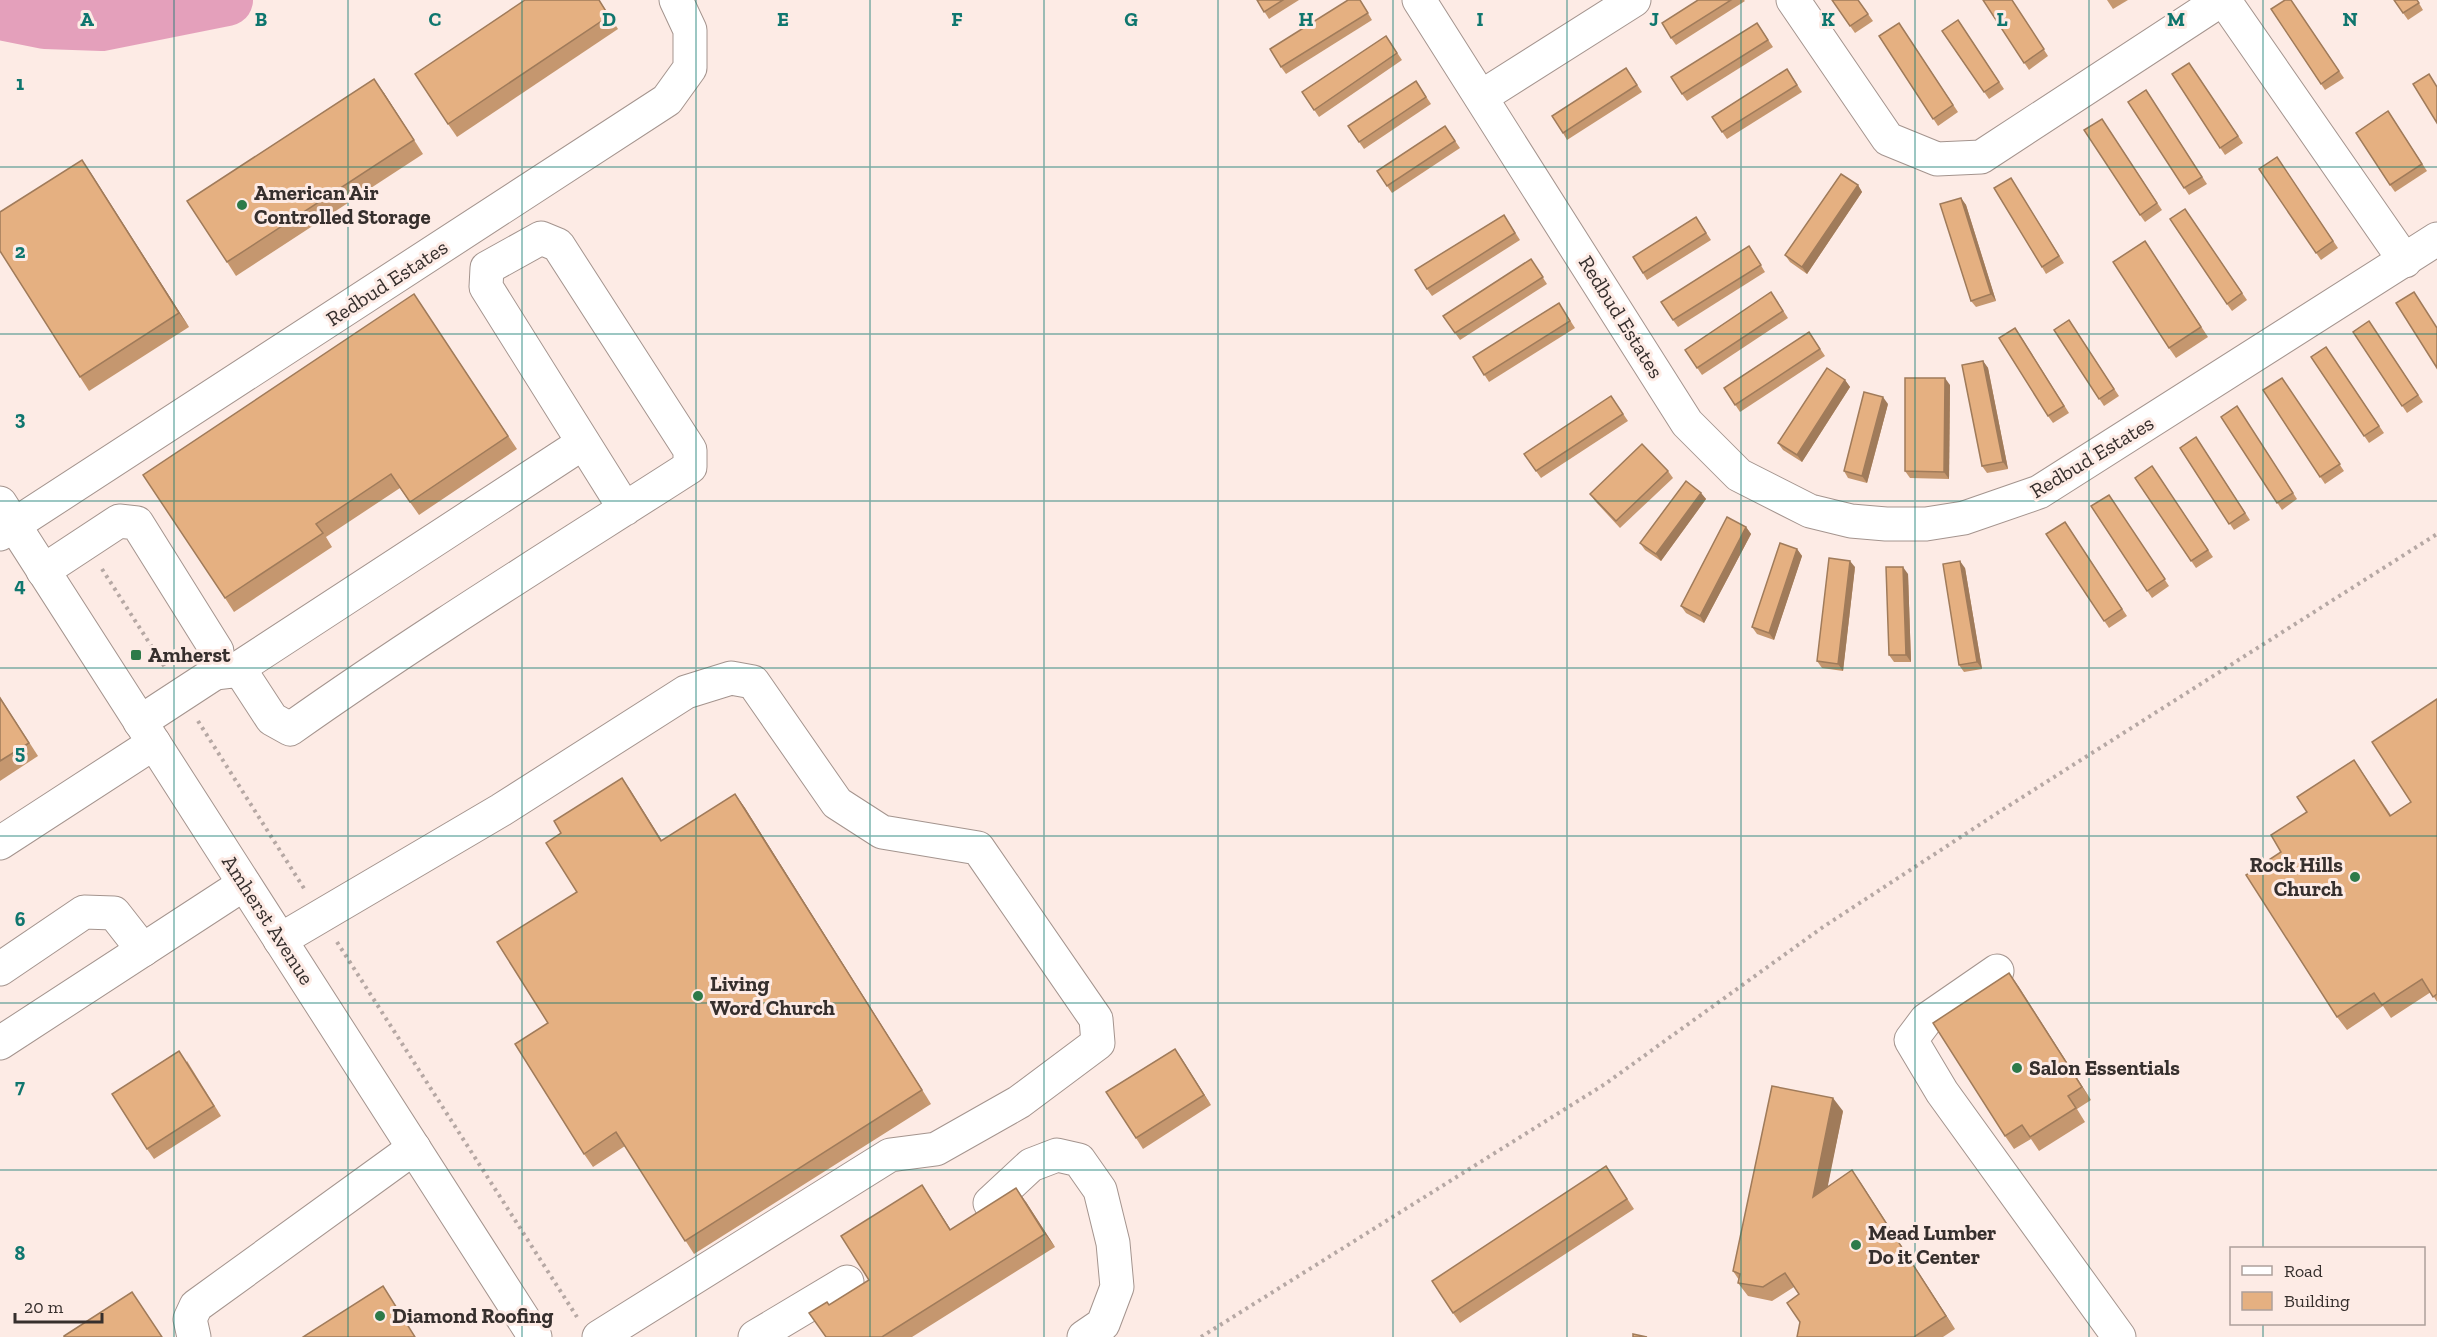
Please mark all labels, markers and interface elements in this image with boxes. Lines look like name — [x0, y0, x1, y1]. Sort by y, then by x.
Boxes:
text: A — [80, 7, 94, 31]
text: B — [255, 7, 267, 31]
text: C — [429, 7, 442, 31]
text: D — [602, 7, 616, 31]
text: E — [777, 7, 789, 31]
text: F — [951, 7, 963, 31]
text: G — [1124, 7, 1138, 31]
text: H — [1298, 7, 1314, 31]
text: I — [1476, 7, 1484, 31]
text: J — [1649, 7, 1659, 31]
text: K — [1821, 7, 1835, 31]
text: L — [1996, 7, 2008, 31]
text: M — [2167, 7, 2185, 31]
text: N — [2342, 7, 2358, 31]
text: 1 — [16, 71, 24, 95]
place label: American Air Controlled Storage — [254, 180, 431, 229]
marker: American Air Controlled Storage — [235, 198, 249, 212]
street label: Redbud Estates — [321, 234, 452, 331]
text: 2 — [15, 239, 26, 263]
street label: Redbud Estates — [1574, 251, 1669, 383]
text: 3 — [15, 406, 26, 430]
street label: Redbud Estates — [2025, 410, 2158, 503]
text: 4 — [14, 573, 26, 597]
place label: Amherst — [148, 642, 231, 667]
marker: Amherst — [129, 648, 143, 662]
text: 5 — [15, 740, 25, 764]
street label: Amherst Avenue — [217, 850, 320, 989]
place label: Rock Hills Church — [2250, 852, 2343, 901]
marker: Rock Hills Church — [2348, 870, 2362, 884]
text: 6 — [15, 907, 26, 931]
place label: Living Word Church — [710, 971, 835, 1020]
marker: Living Word Church — [691, 989, 705, 1003]
place label: Salon Essentials — [2029, 1055, 2180, 1080]
marker: Salon Essentials — [2010, 1061, 2024, 1075]
text: 7 — [15, 1074, 25, 1098]
place label: Mead Lumber Do it Center — [1868, 1220, 1996, 1269]
marker: Mead Lumber Do it Center — [1849, 1238, 1863, 1252]
text: 8 — [15, 1241, 26, 1265]
legend — [2230, 1247, 2425, 1325]
text: Road — [2284, 1260, 2323, 1282]
scale bar — [15, 1286, 102, 1324]
text: Building — [2284, 1290, 2350, 1312]
text: 20 m — [24, 1296, 64, 1318]
place label: Diamond Roofing — [392, 1303, 553, 1328]
marker: Diamond Roofing — [373, 1309, 387, 1323]

